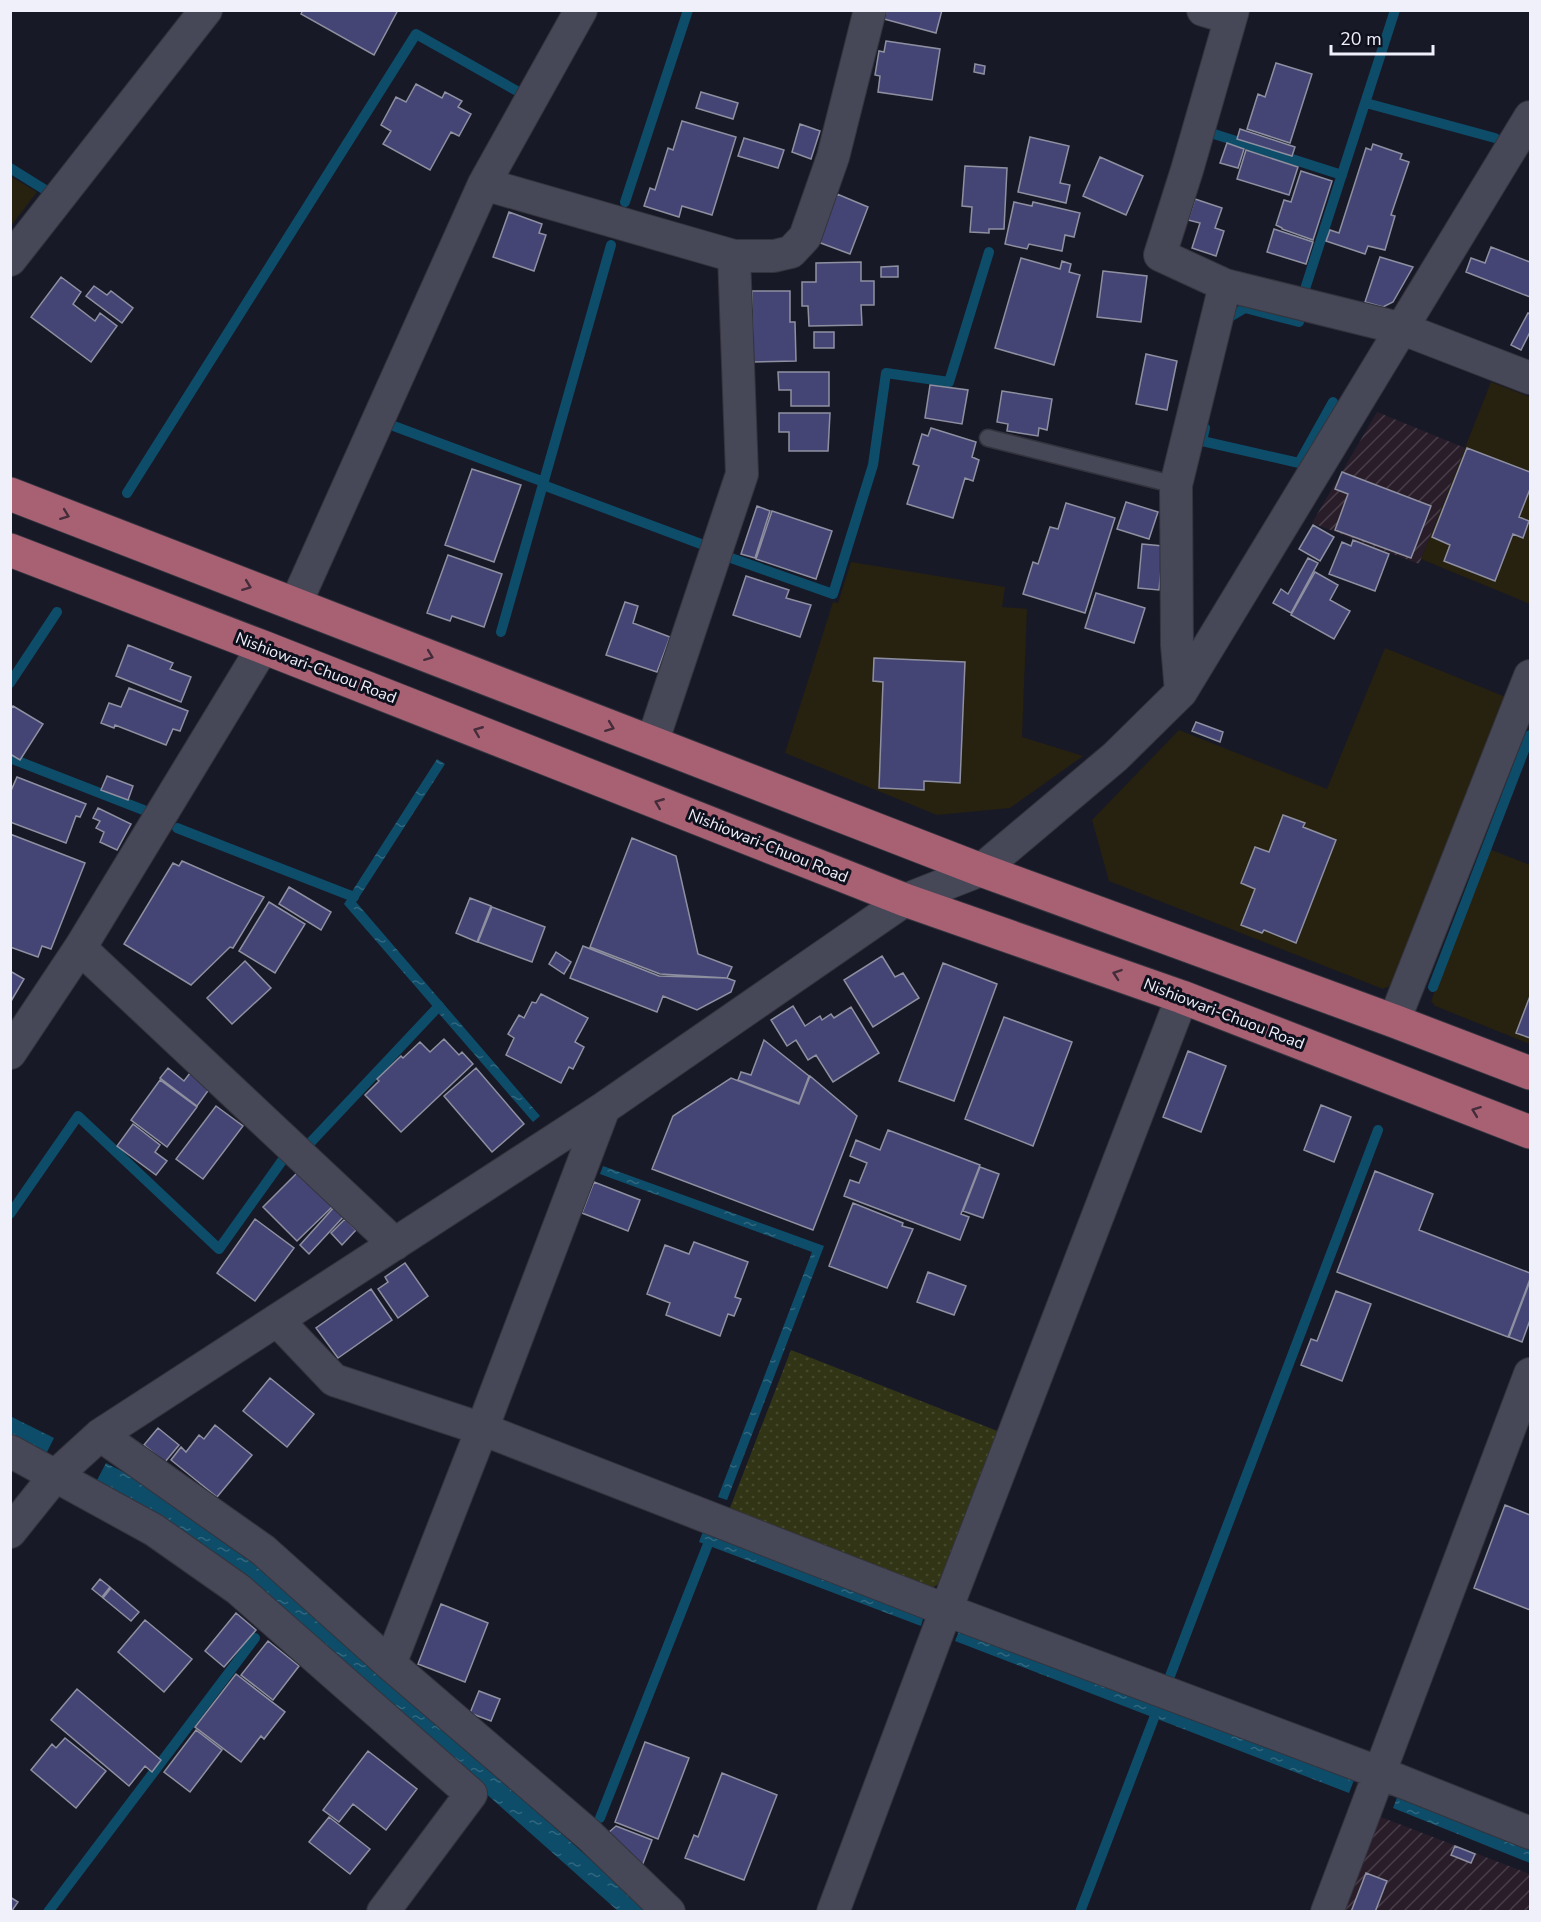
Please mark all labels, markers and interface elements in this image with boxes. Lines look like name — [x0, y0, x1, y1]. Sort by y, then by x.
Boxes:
scale bar — [1331, 18, 1433, 56]
text: 20 m — [1340, 27, 1382, 51]
one-way arrow — [59, 508, 70, 521]
one-way arrow — [241, 579, 252, 591]
street label: Nishiowari-Chuou Road — [232, 627, 400, 709]
one-way arrow — [423, 649, 433, 662]
one-way arrow — [604, 720, 615, 732]
one-way arrow — [473, 726, 484, 739]
one-way arrow — [654, 798, 665, 810]
street label: Nishiowari-Chuou Road — [685, 804, 851, 888]
one-way arrow — [1112, 969, 1123, 982]
street label: Nishiowari-Chuou Road — [1140, 973, 1308, 1055]
one-way arrow — [1471, 1106, 1482, 1118]

